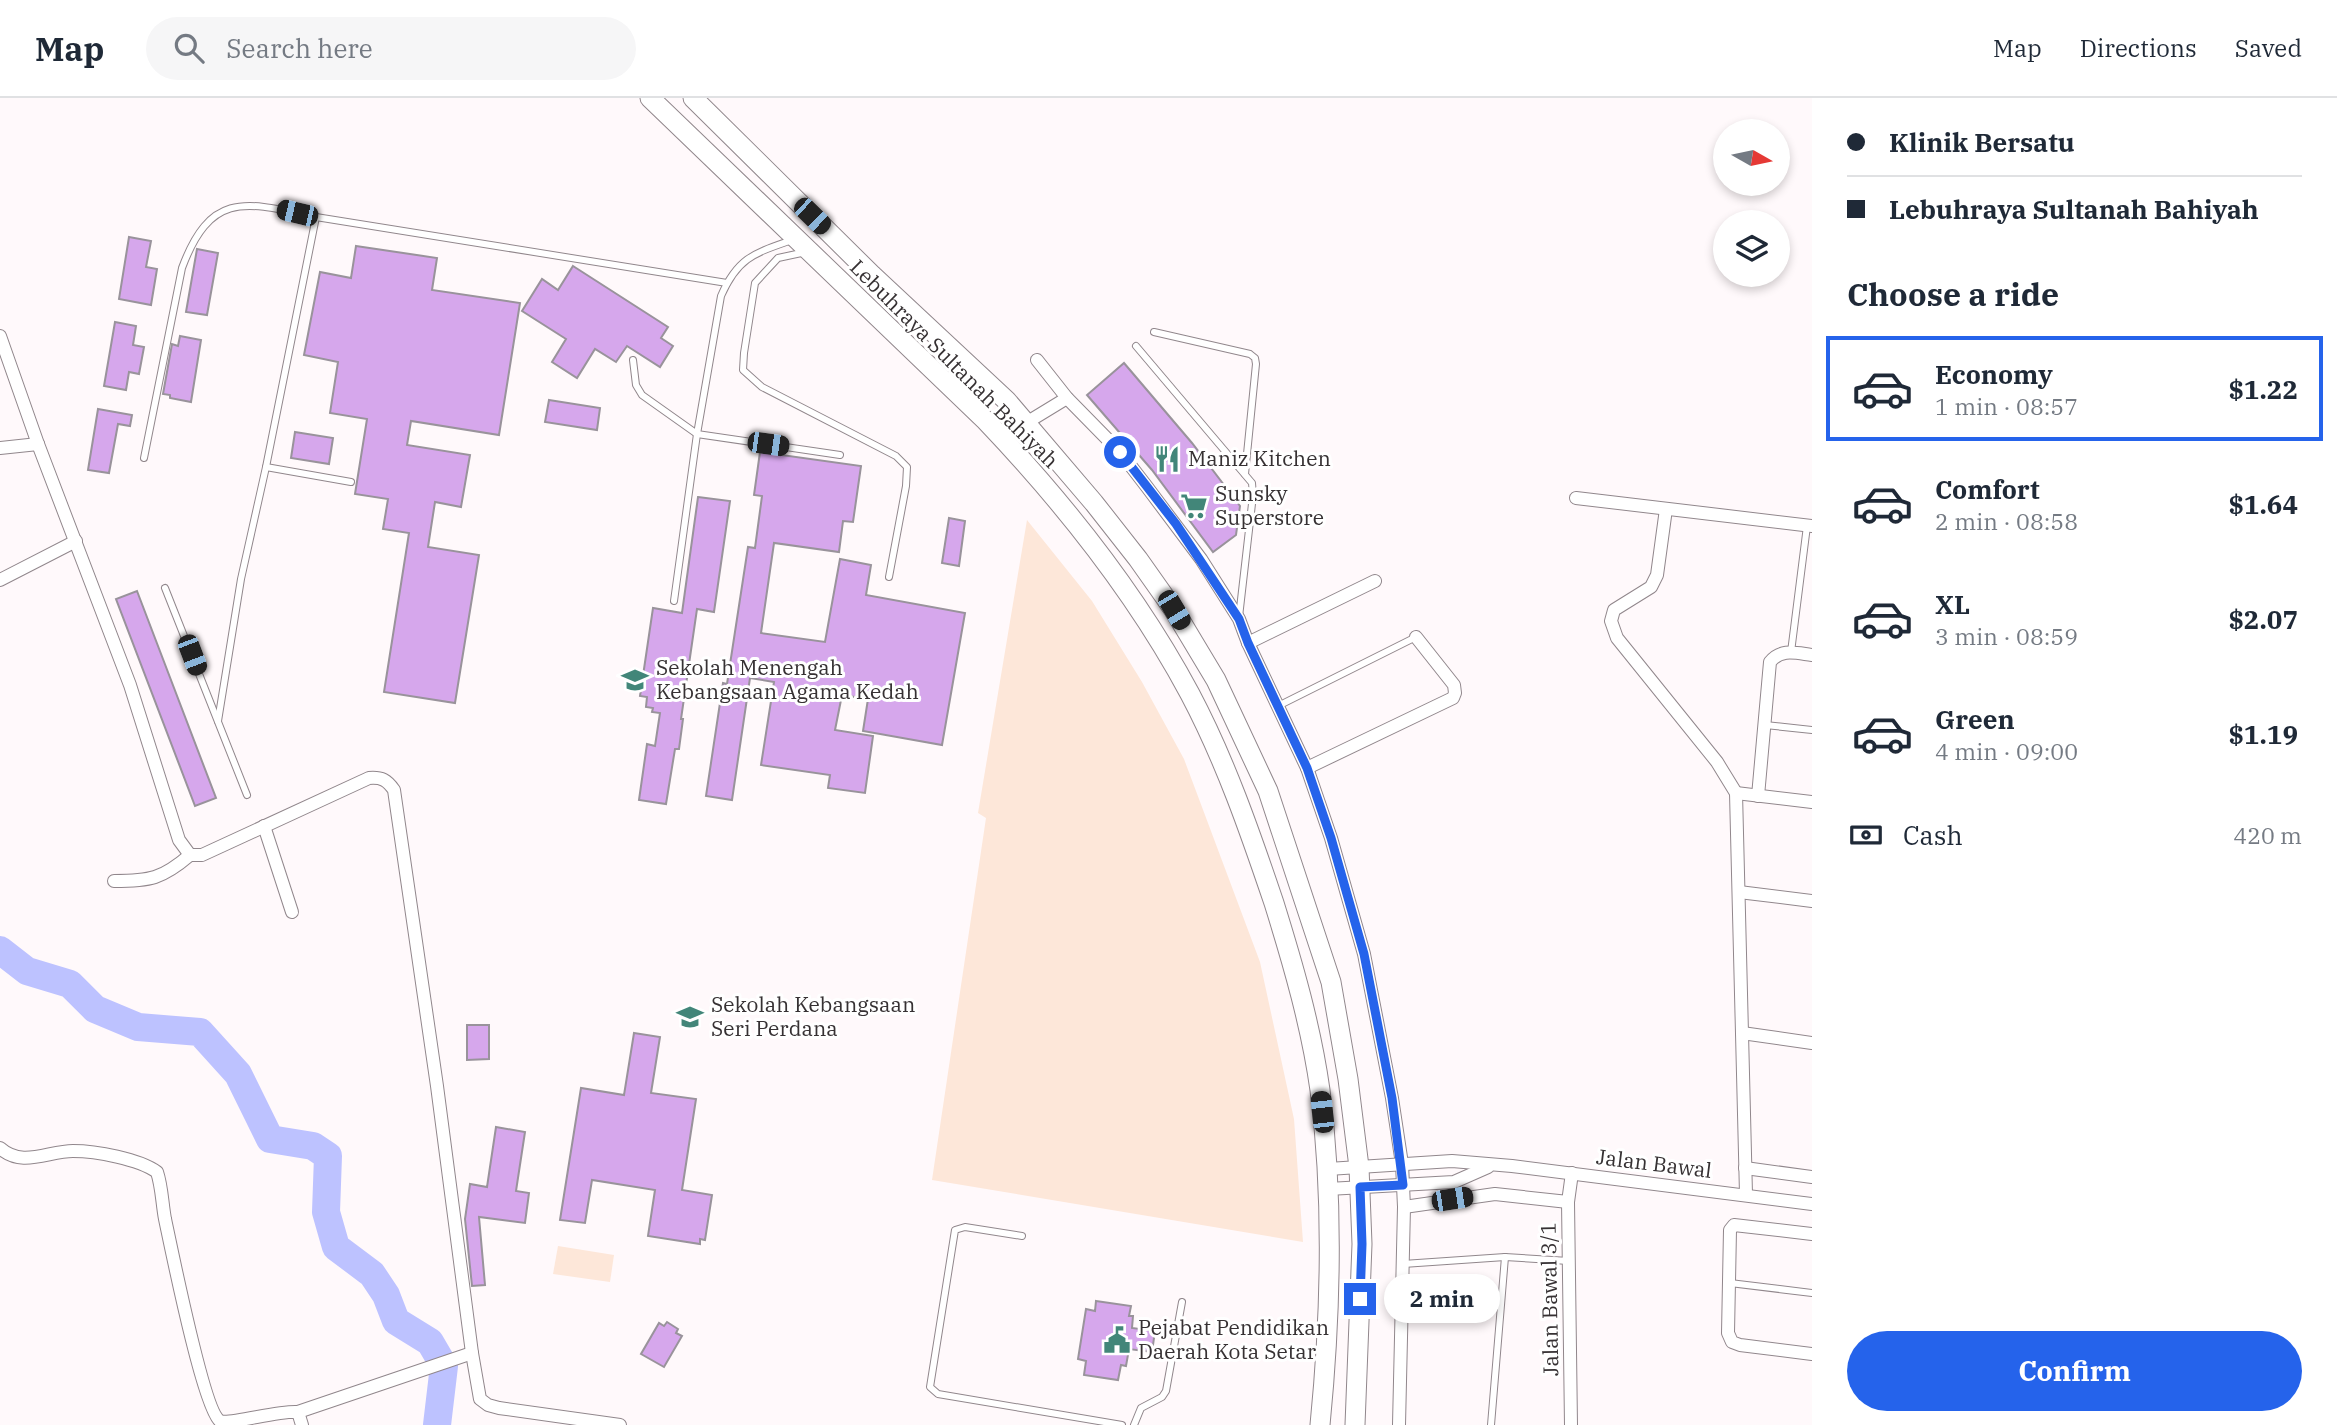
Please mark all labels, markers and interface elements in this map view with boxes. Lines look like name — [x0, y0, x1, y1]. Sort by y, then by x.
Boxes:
search box — [146, 17, 636, 80]
text: Map — [35, 27, 104, 70]
icon: search — [170, 29, 208, 67]
text: Search here — [226, 31, 373, 65]
text: Map — [1993, 32, 2042, 64]
text: Directions — [2080, 32, 2197, 64]
text: Saved — [2235, 32, 2302, 64]
north arrow — [1713, 119, 1790, 196]
map controls — [1713, 119, 1790, 287]
text: Klinik Bersatu — [1889, 125, 2075, 159]
text: Lebuhraya Sultanah Bahiyah — [1889, 192, 2259, 226]
car — [790, 194, 835, 238]
car — [275, 198, 320, 228]
button: layers — [1713, 210, 1790, 287]
street label: Lebuhraya Sultanah Bahiyah — [844, 253, 1065, 474]
text: Choose a ride — [1847, 273, 2059, 315]
icon: car — [1851, 357, 1914, 420]
text: Economy — [1935, 357, 2053, 391]
text: $1.22 — [2228, 372, 2298, 406]
text: 1 min · 08:57 — [1935, 391, 2078, 421]
car — [746, 431, 791, 457]
route start — [1104, 436, 1136, 468]
restaurant icon: Maniz Kitchen — [1152, 444, 1182, 474]
place label: Maniz Kitchen — [1188, 444, 1331, 472]
icon: car — [1851, 472, 1914, 535]
text: Comfort — [1935, 472, 2040, 506]
place label: Sunsky Superstore — [1215, 479, 1324, 531]
text: $1.64 — [2228, 487, 2298, 521]
supermarket icon: Sunsky Superstore — [1179, 491, 1209, 521]
text: 2 min · 08:58 — [1935, 506, 2078, 536]
car — [1155, 587, 1194, 633]
icon: car — [1851, 587, 1914, 650]
text: XL — [1935, 587, 1970, 621]
text: $2.07 — [2228, 602, 2298, 636]
text: 3 min · 08:59 — [1935, 621, 2078, 651]
car — [175, 632, 210, 678]
place label: Sekolah Menengah Kebangsaan Agama Kedah — [656, 653, 919, 705]
school or university icon: Sekolah Menengah Kebangsaan Agama Kedah — [620, 665, 650, 695]
icon: car — [1851, 702, 1914, 765]
text: Green — [1935, 702, 2015, 736]
text: $1.19 — [2228, 717, 2298, 751]
text: 4 min · 09:00 — [1935, 736, 2078, 766]
icon: cash — [1847, 816, 1885, 854]
text: Cash — [1903, 818, 1963, 852]
text: 420 m — [2233, 820, 2302, 850]
place label: Sekolah Kebangsaan Seri Perdana — [711, 990, 915, 1042]
school or university icon: Sekolah Kebangsaan Seri Perdana — [675, 1002, 705, 1032]
car — [1310, 1090, 1335, 1134]
street label: Jalan Bawal — [1595, 1142, 1714, 1184]
car — [1430, 1185, 1475, 1213]
street label: Jalan Bawal 3/1 — [1534, 1222, 1564, 1376]
callout: 2 min — [1384, 1274, 1500, 1324]
route end — [1344, 1283, 1376, 1315]
text: 2 min — [1410, 1283, 1474, 1313]
place label: Pejabat Pendidikan Daerah Kota Setar — [1138, 1313, 1329, 1365]
public building icon: Pejabat Pendidikan Daerah Kota Setar — [1102, 1325, 1132, 1355]
button: Confirm — [1847, 1331, 2302, 1411]

